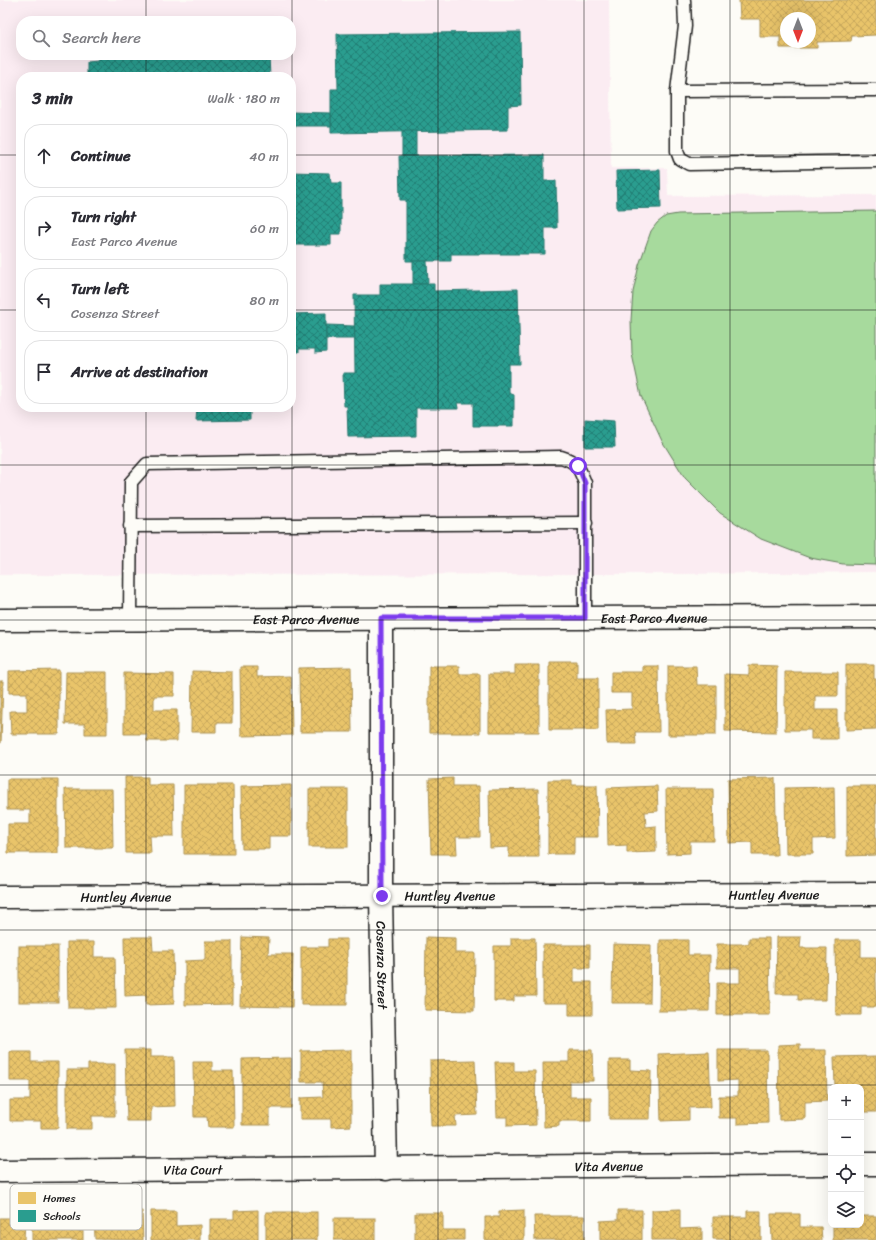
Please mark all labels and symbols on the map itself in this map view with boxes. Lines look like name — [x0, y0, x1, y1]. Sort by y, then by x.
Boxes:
north arrow — [780, 12, 816, 48]
route start — [569, 457, 587, 475]
street label: East Parco Avenue — [601, 606, 707, 629]
street label: East Parco Avenue — [253, 607, 359, 631]
street label: Huntley Avenue — [728, 883, 820, 906]
street label: Huntley Avenue — [404, 884, 496, 907]
street label: Huntley Avenue — [80, 885, 172, 908]
route end — [373, 887, 391, 905]
street label: Cosenza Street — [370, 921, 395, 1010]
street label: Vita Avenue — [575, 1154, 644, 1178]
street label: Vita Court — [163, 1158, 223, 1181]
legend — [10, 1184, 142, 1230]
text: Homes — [43, 1189, 76, 1208]
text: Schools — [43, 1207, 81, 1226]

